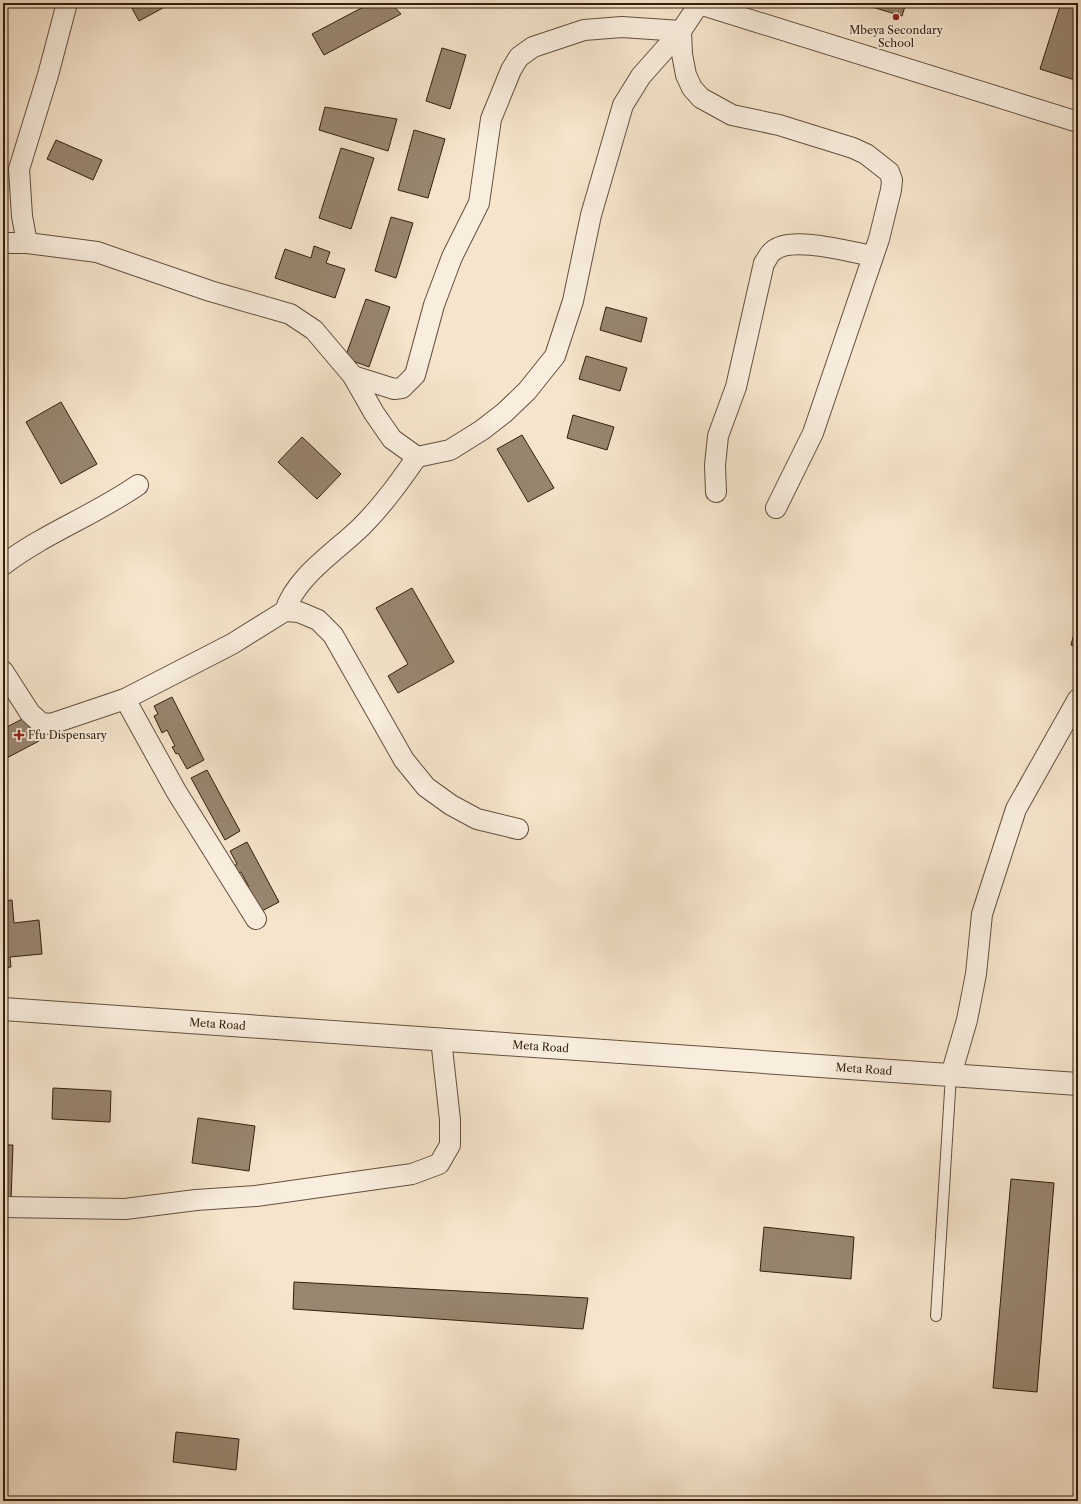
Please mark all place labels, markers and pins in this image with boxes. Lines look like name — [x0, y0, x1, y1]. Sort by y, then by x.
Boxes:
marker: Mbeya Secondary School — [891, 12, 901, 22]
place label: Mbeya Secondary School — [849, 23, 944, 50]
place label: Ffu Dispensary — [28, 728, 108, 742]
marker: Ffu Dispensary — [13, 729, 25, 741]

